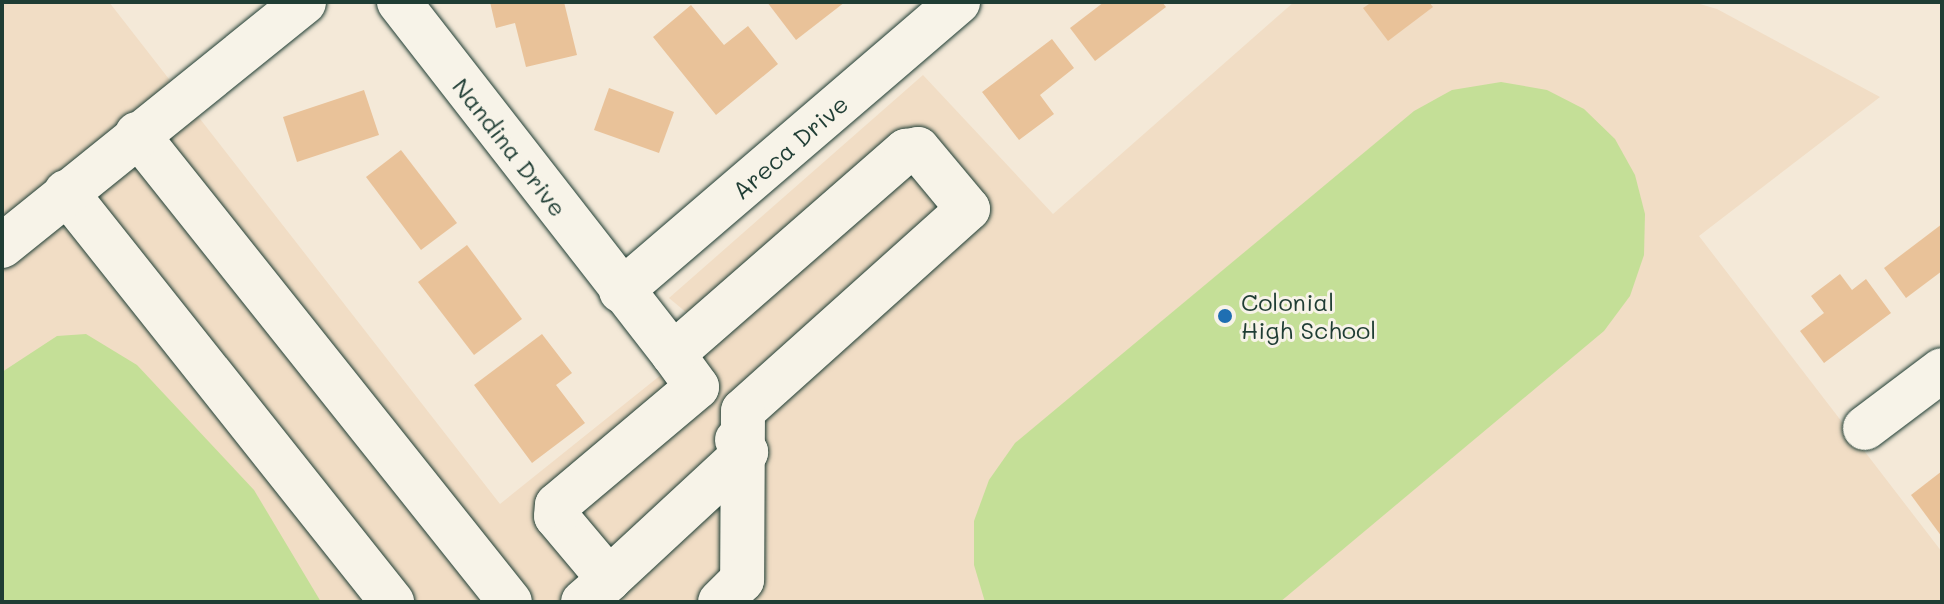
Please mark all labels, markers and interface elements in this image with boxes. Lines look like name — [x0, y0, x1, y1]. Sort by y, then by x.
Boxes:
street label: Nandina Drive — [447, 72, 573, 222]
street label: Areca Drive — [726, 89, 854, 205]
place label: Colonial High School — [1241, 288, 1376, 344]
marker: Colonial High School — [1216, 307, 1234, 325]

